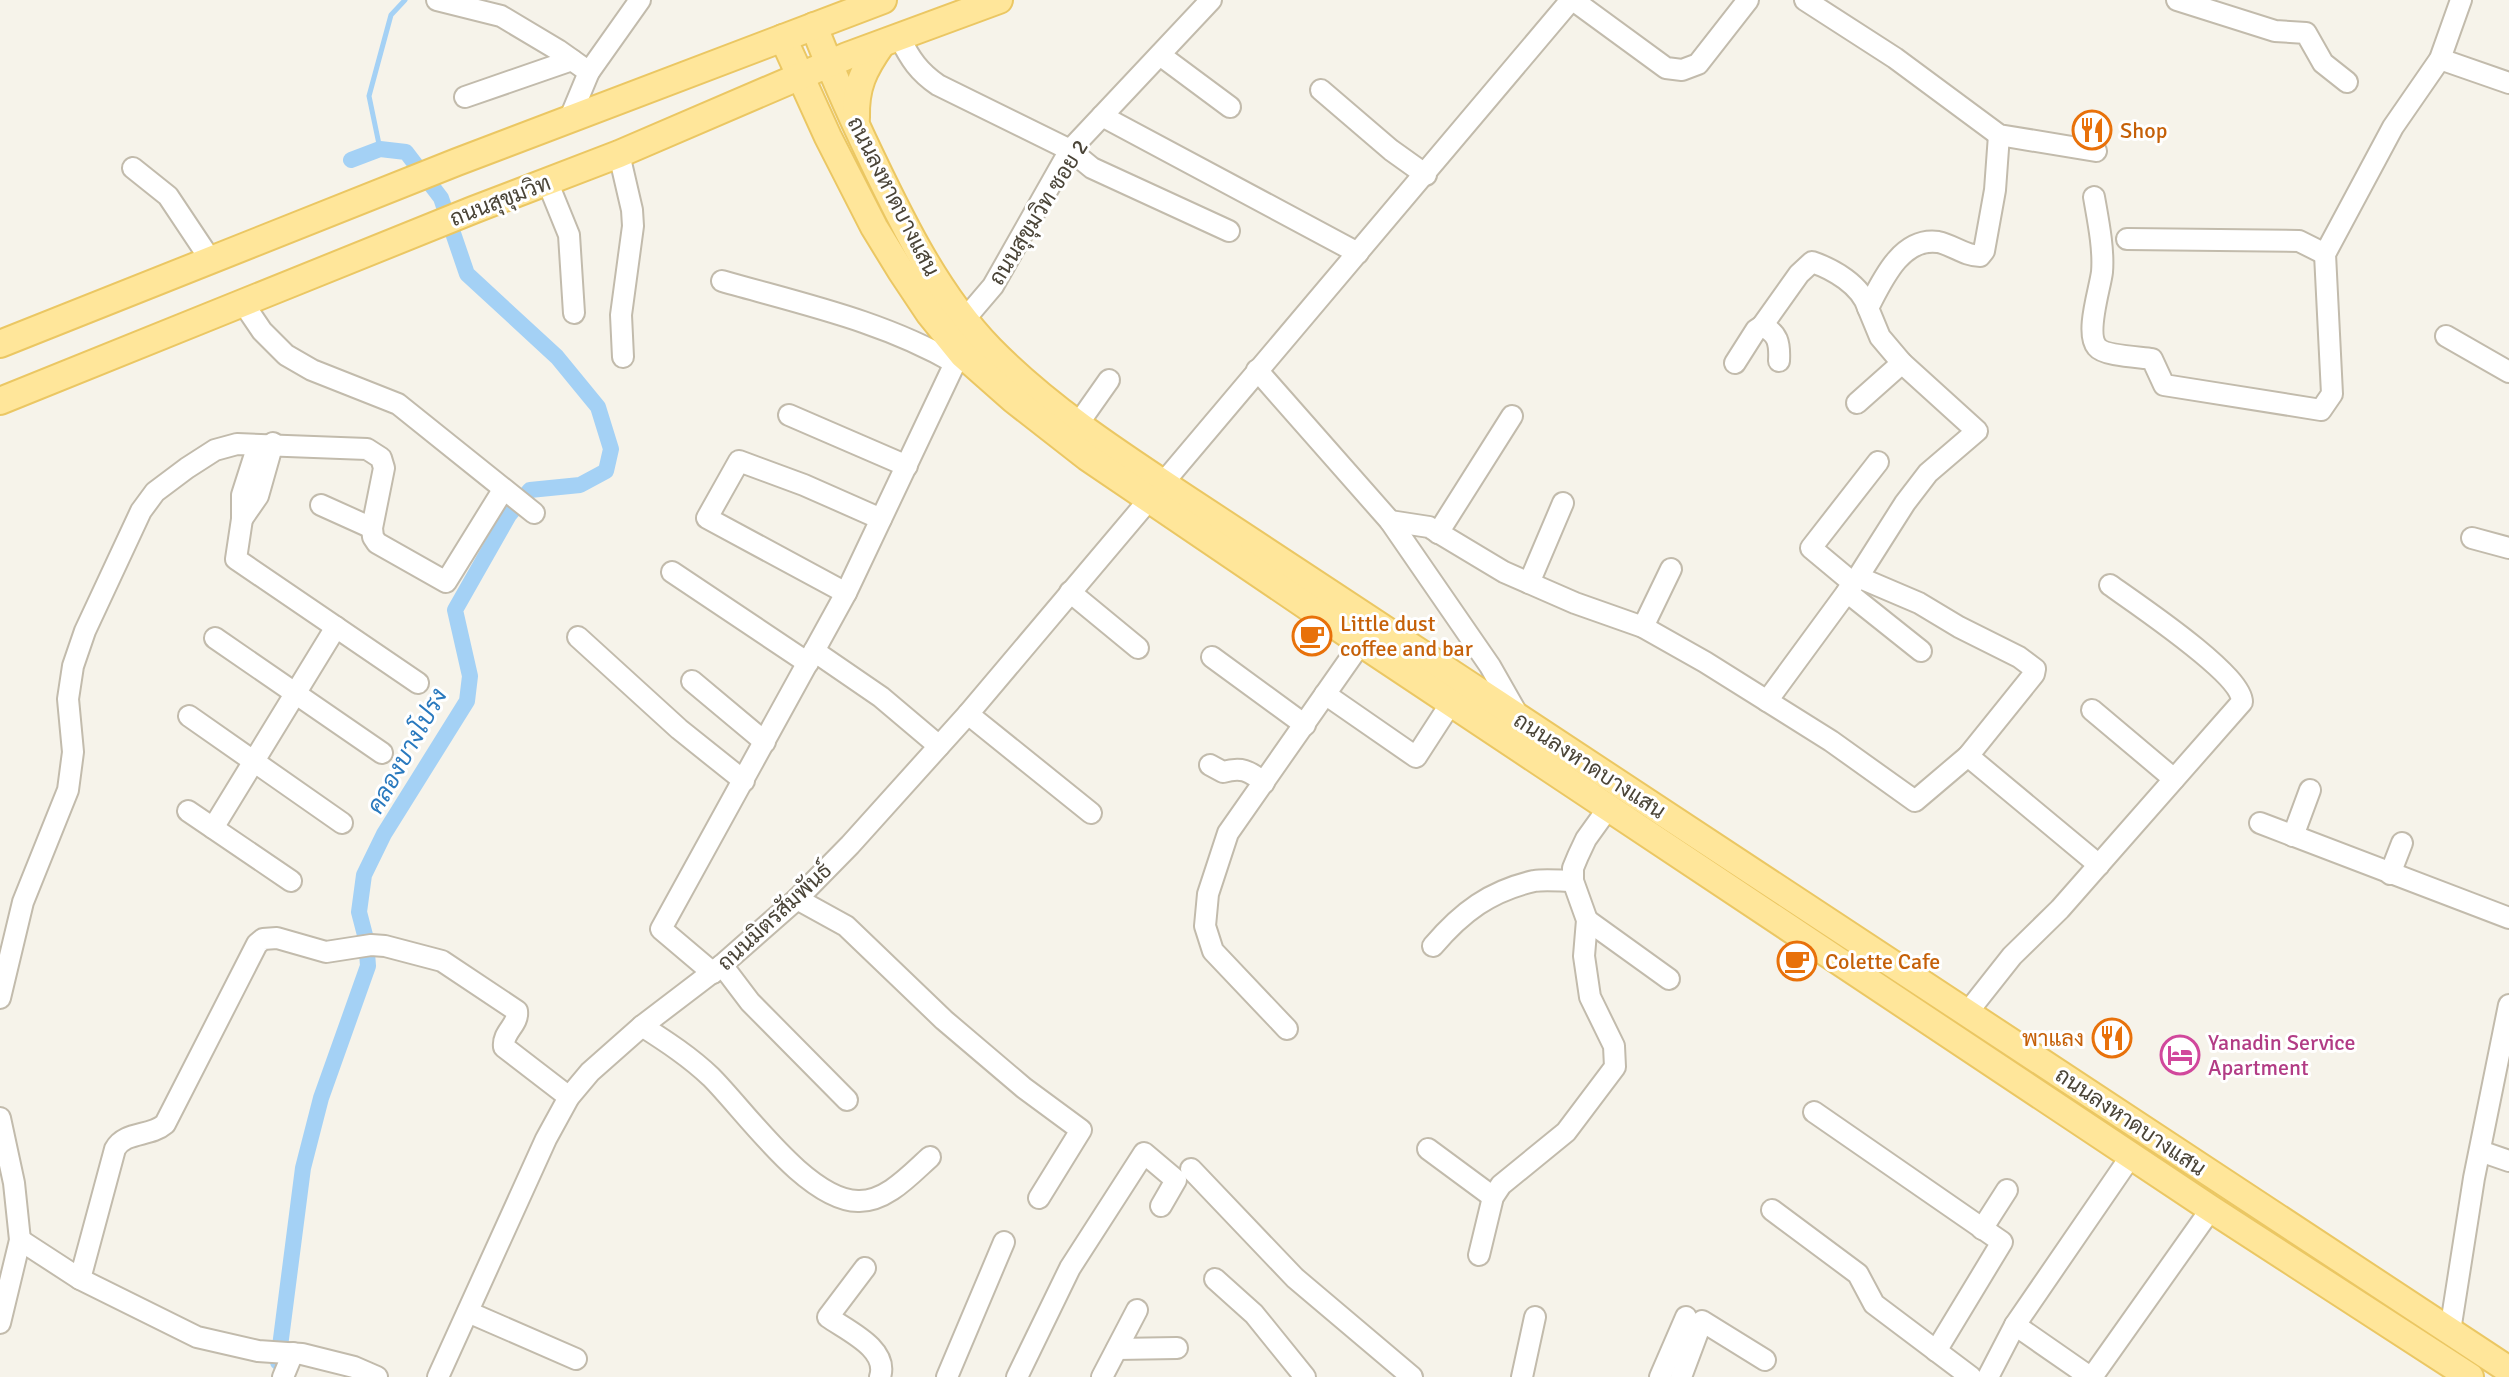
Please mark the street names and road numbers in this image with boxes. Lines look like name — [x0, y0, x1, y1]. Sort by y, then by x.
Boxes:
street label: ถนนลงหาดบางแสน — [842, 112, 945, 281]
street label: ถนนสุขุมวิท ซอย 2 — [983, 135, 1096, 291]
street label: ถนนสุขุมวิท — [446, 169, 555, 234]
street label: ถนนลงหาดบางแสน — [1509, 706, 1671, 825]
street label: ถนนมิตรสัมพันธ์ — [711, 856, 837, 976]
street label: ถนนลงหาดบางแสน — [2050, 1061, 2211, 1182]

